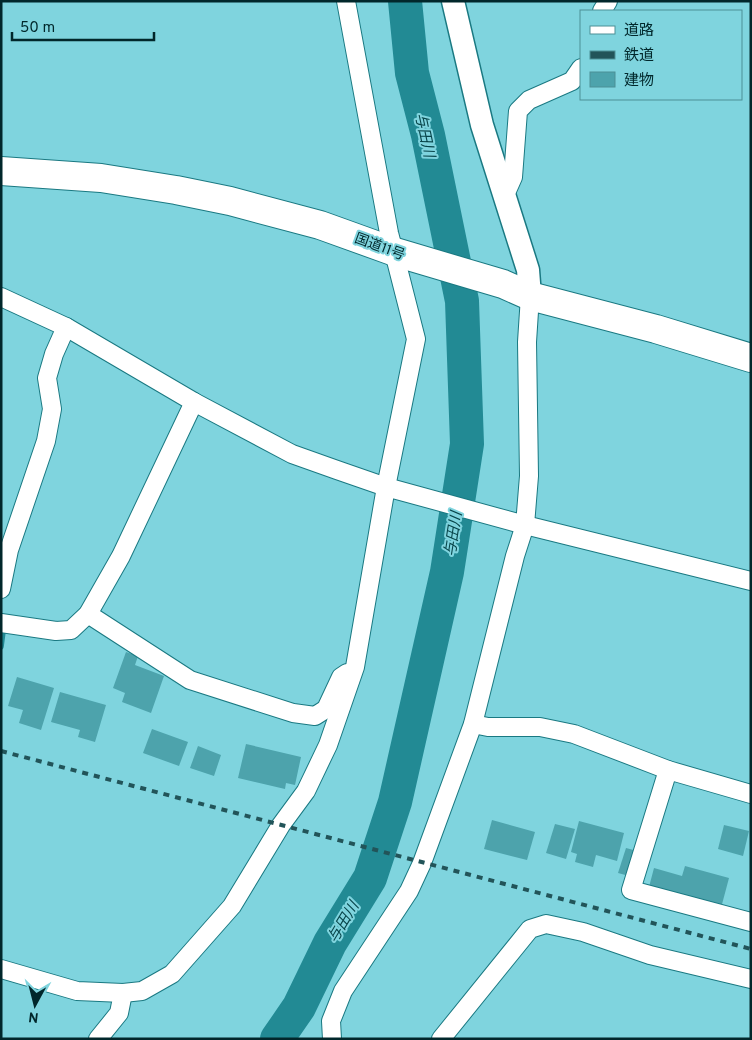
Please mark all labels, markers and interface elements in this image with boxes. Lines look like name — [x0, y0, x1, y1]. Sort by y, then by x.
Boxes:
scale bar — [12, 10, 155, 42]
legend — [580, 10, 742, 100]
text: 50 m — [20, 19, 55, 38]
text: 道路 — [624, 22, 654, 41]
text: 鉄道 — [624, 47, 654, 66]
text: 建物 — [624, 72, 654, 91]
water label: 与田川 — [410, 111, 438, 161]
street label: 国道11号 — [352, 230, 407, 264]
water label: 与田川 — [442, 509, 468, 558]
water label: 与田川 — [325, 897, 365, 947]
north arrow — [10, 980, 60, 1030]
text: N — [28, 1007, 40, 1025]

